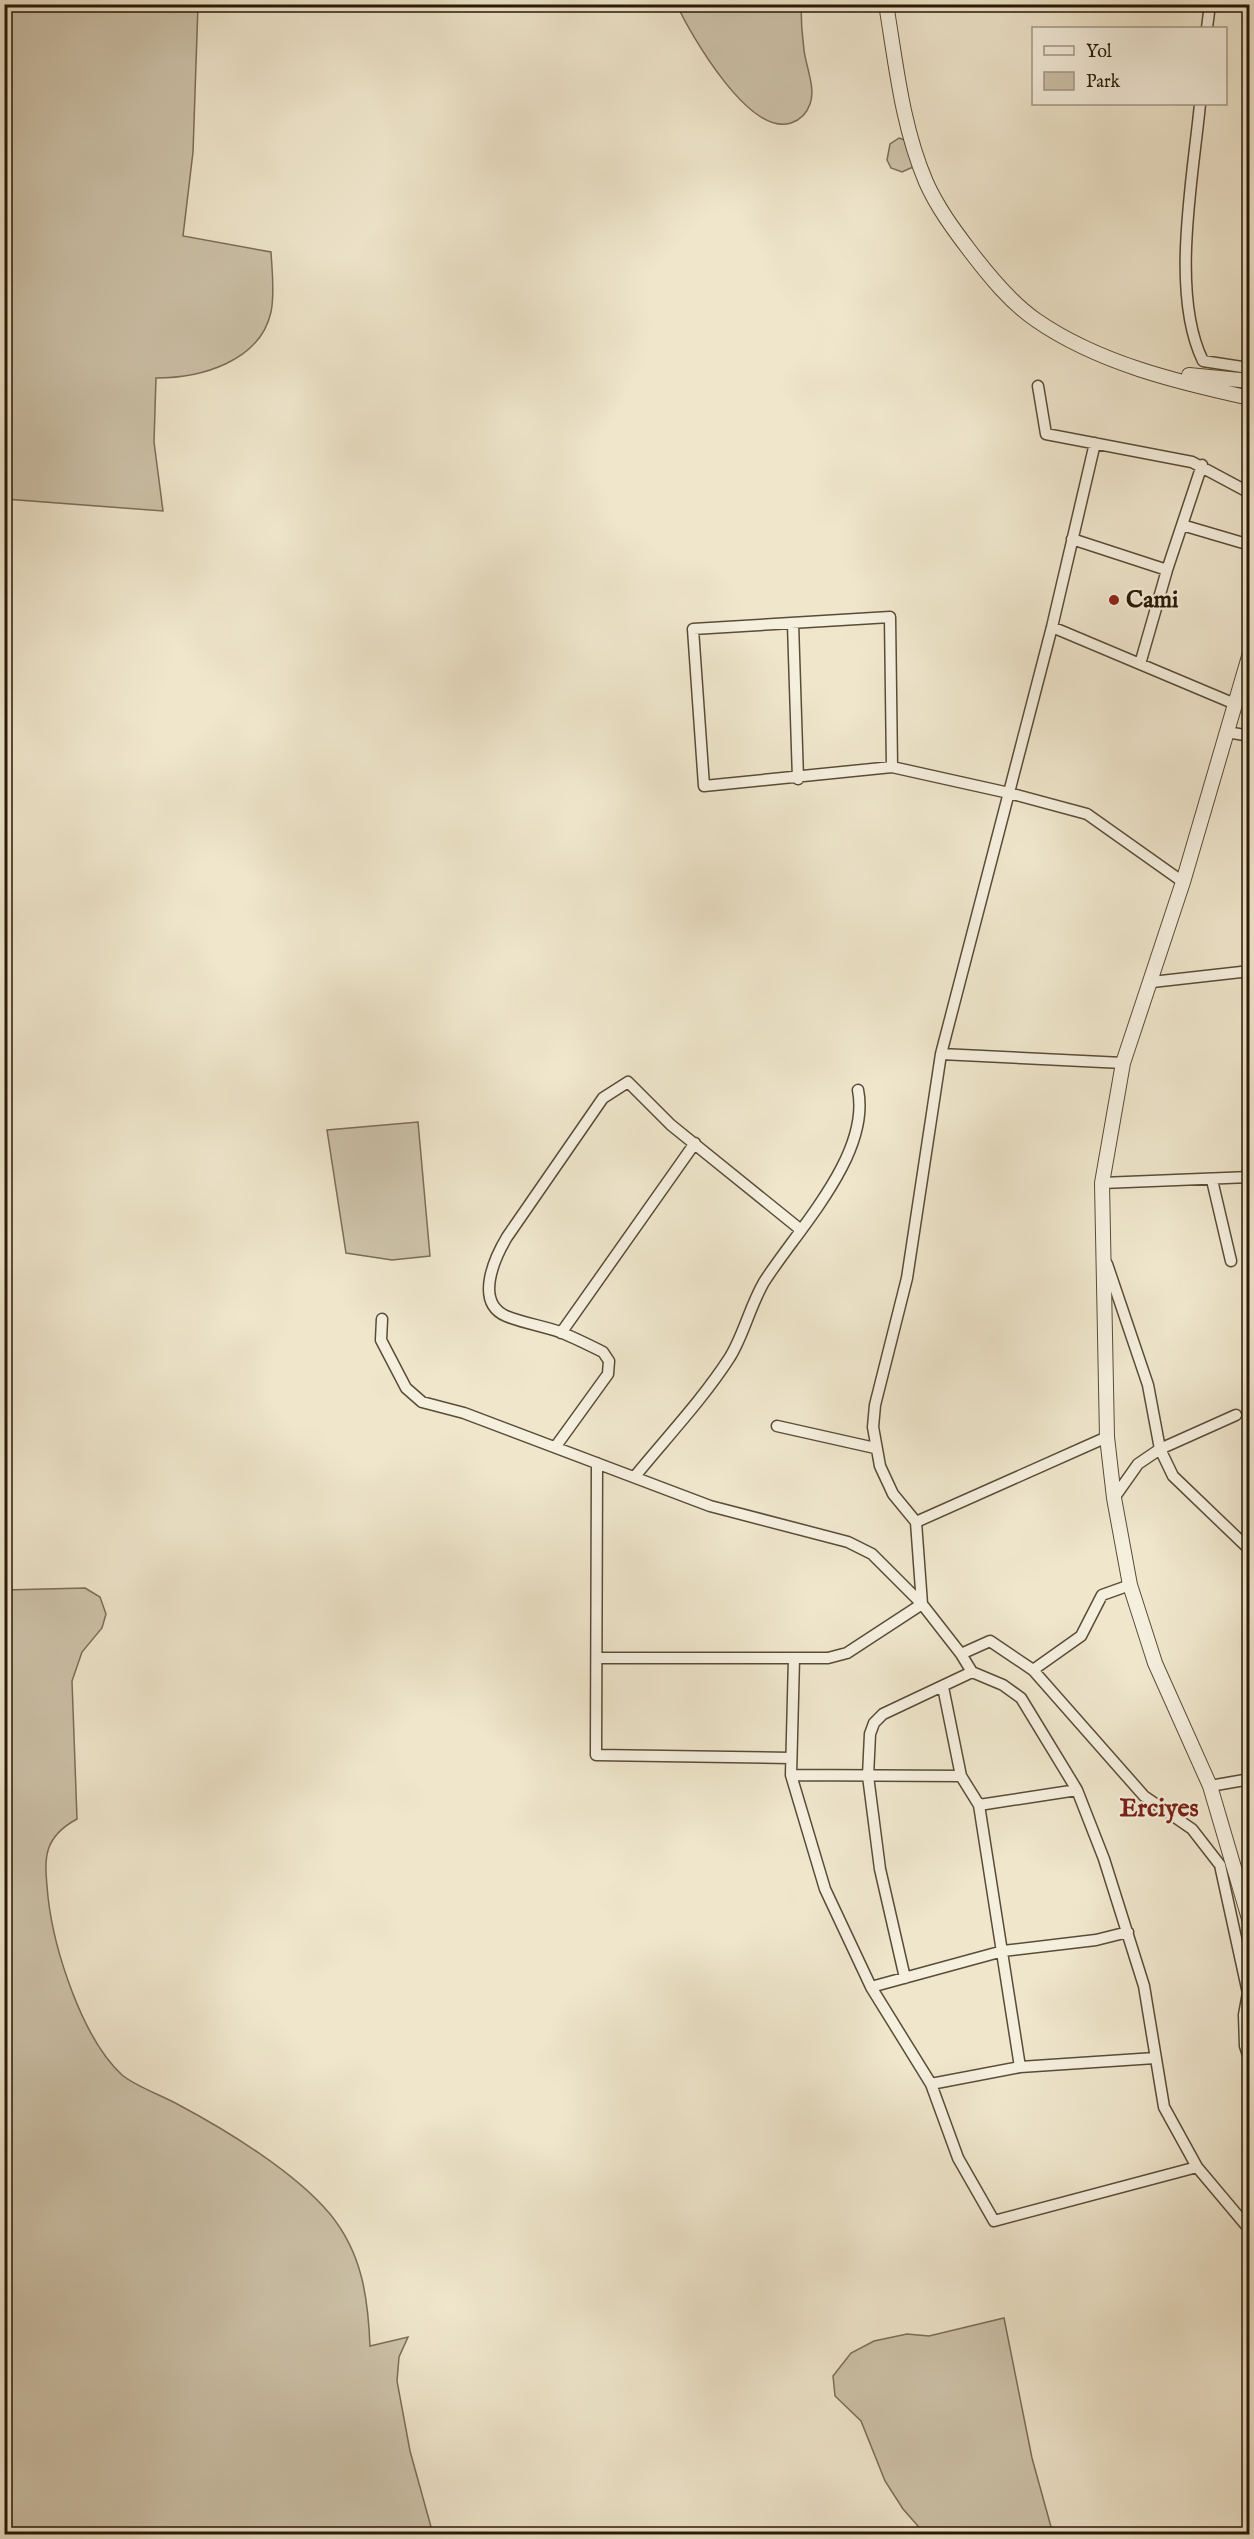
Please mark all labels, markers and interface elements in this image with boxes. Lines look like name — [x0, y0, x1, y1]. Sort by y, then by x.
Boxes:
legend — [1032, 27, 1227, 105]
text: Yol — [1086, 41, 1112, 64]
text: Park — [1086, 71, 1121, 94]
place label: Cami — [1126, 585, 1179, 616]
marker: Cami — [1107, 593, 1121, 607]
district label: Erciyes — [1119, 1792, 1199, 1825]

